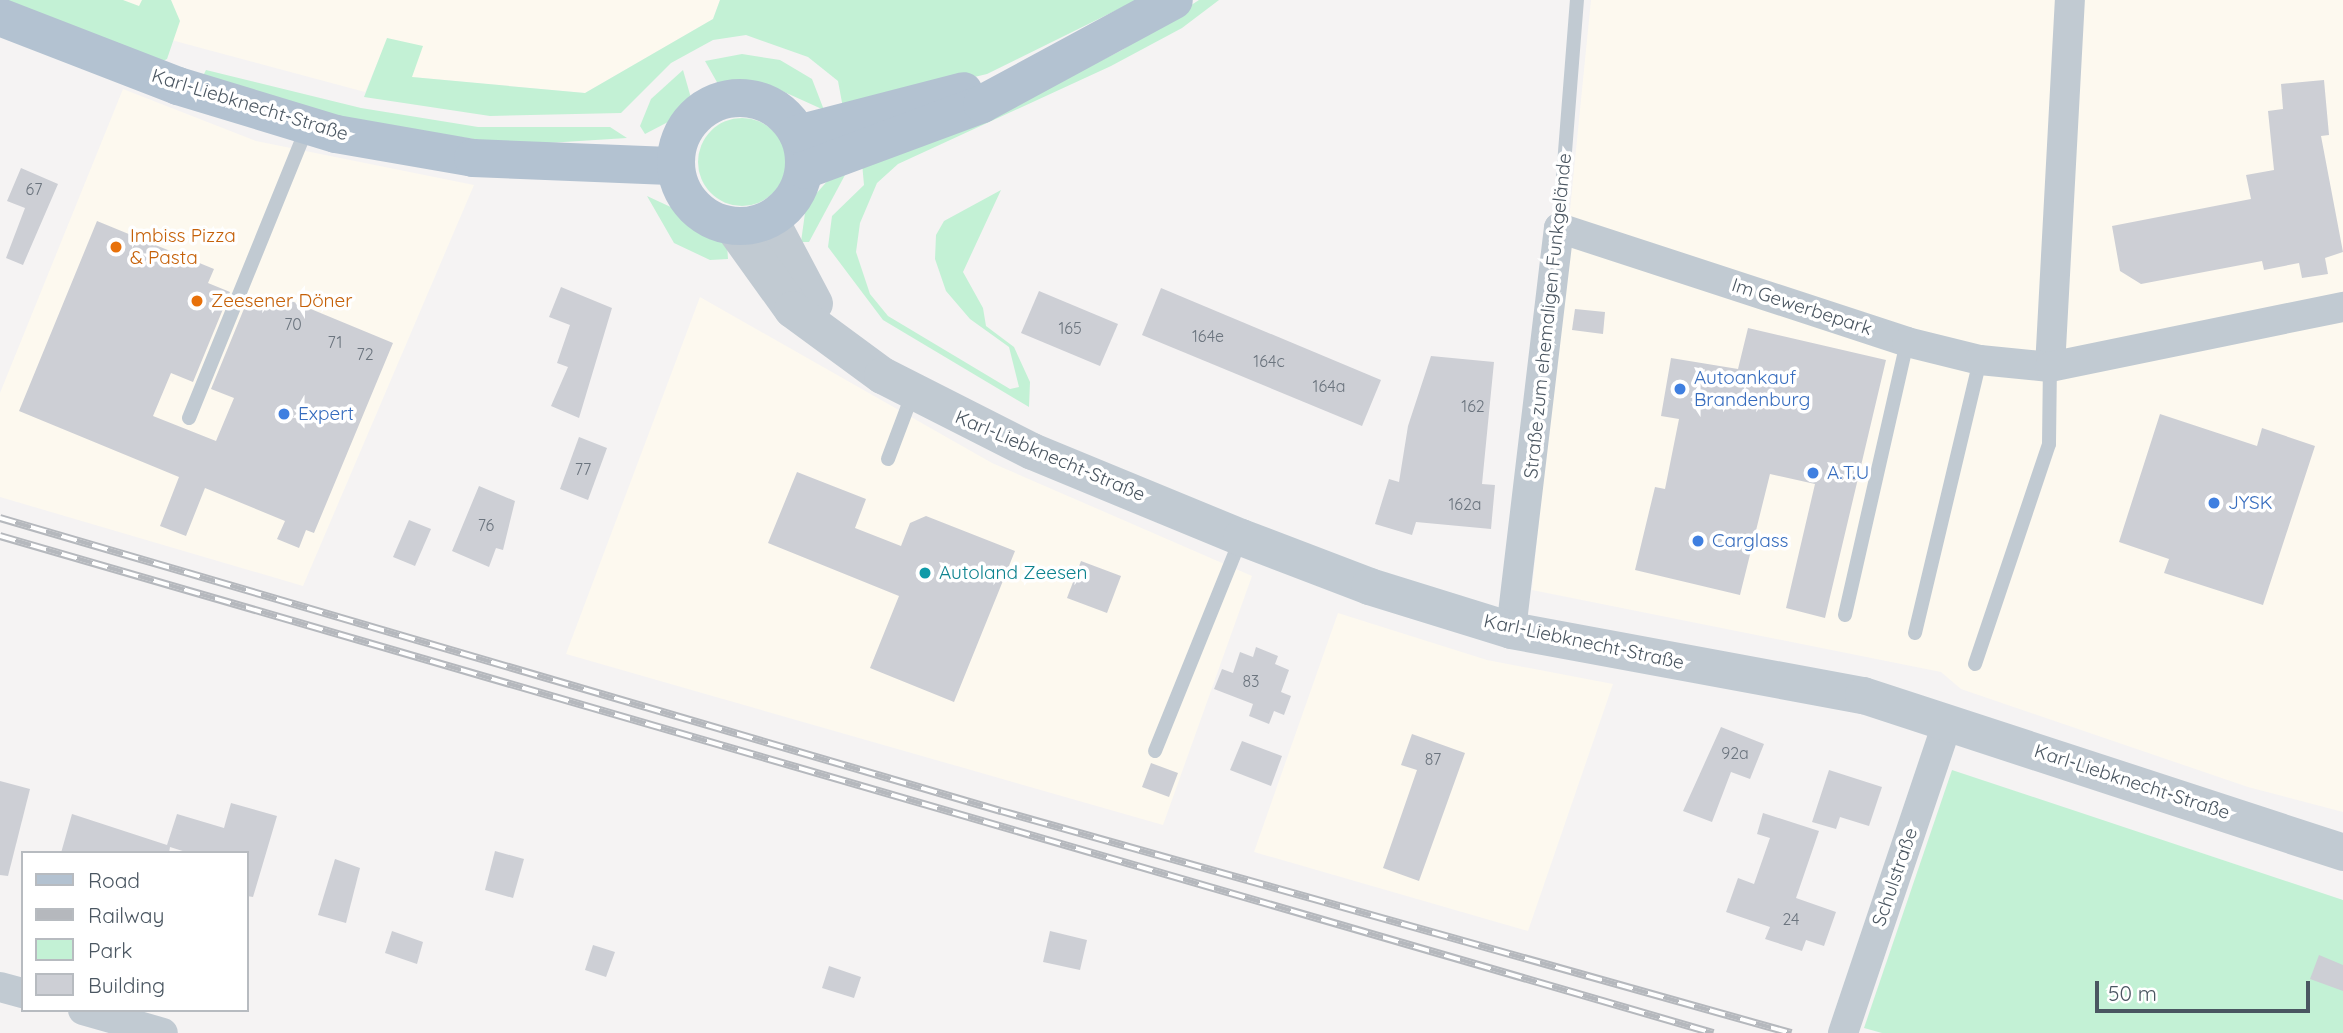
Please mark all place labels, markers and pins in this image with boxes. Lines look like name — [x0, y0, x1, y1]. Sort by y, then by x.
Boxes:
place label: Imbiss Pizza & Pasta — [130, 225, 236, 269]
marker: Imbiss Pizza & Pasta — [108, 239, 124, 255]
place label: Zeesener Döner — [211, 290, 353, 312]
marker: Zeesener Döner — [189, 293, 205, 309]
place label: Autoankauf Brandenburg — [1694, 367, 1810, 411]
marker: Autoankauf Brandenburg — [1672, 381, 1688, 397]
place label: Expert — [298, 403, 354, 425]
marker: Expert — [276, 406, 292, 422]
place label: A.T.U — [1827, 462, 1869, 484]
marker: A.T.U — [1805, 465, 1821, 481]
place label: JYSK — [2228, 492, 2273, 514]
marker: JYSK — [2206, 495, 2222, 511]
place label: Carglass — [1712, 530, 1789, 552]
marker: Carglass — [1690, 533, 1706, 549]
place label: Autoland Zeesen — [939, 562, 1088, 584]
marker: Autoland Zeesen — [917, 565, 933, 581]

